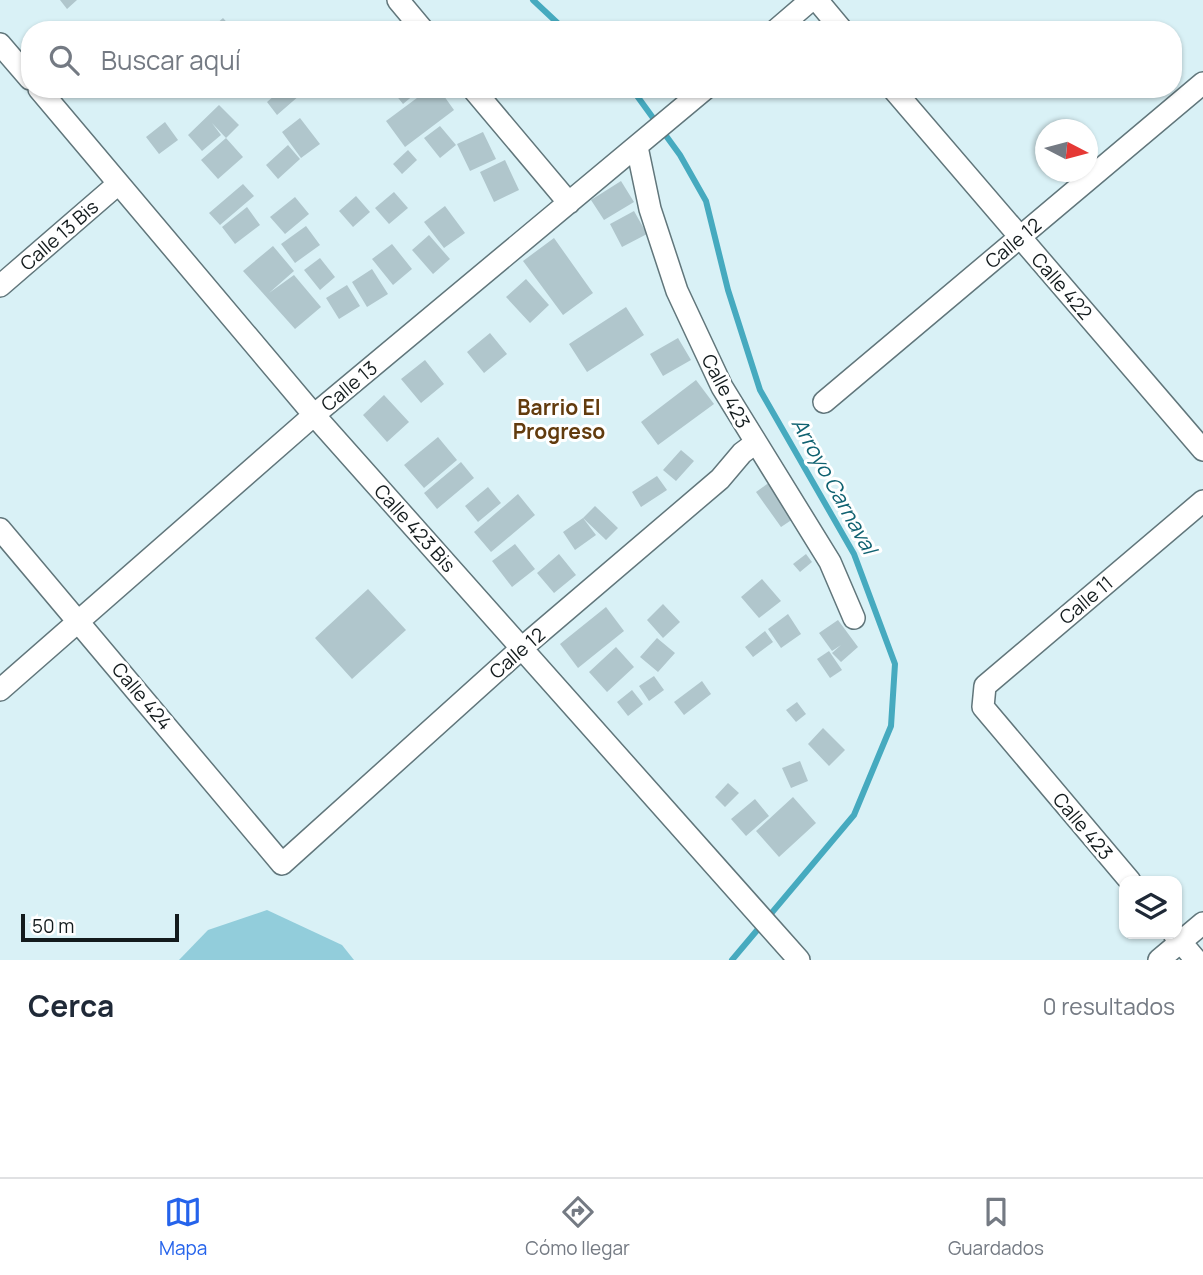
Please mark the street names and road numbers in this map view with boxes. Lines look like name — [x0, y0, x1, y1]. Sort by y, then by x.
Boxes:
street label: Calle 13 Bis — [14, 194, 104, 276]
street label: Calle 12 — [979, 212, 1047, 274]
street label: Calle 422 — [1026, 247, 1098, 325]
street label: Calle 423 — [696, 349, 756, 433]
street label: Calle 13 — [315, 355, 383, 417]
street label: Calle 423 Bis — [368, 478, 462, 578]
street label: Calle 11 — [1054, 570, 1118, 630]
street label: Calle 12 — [484, 621, 550, 685]
street label: Calle 424 — [106, 657, 178, 735]
street label: Calle 423 — [1047, 787, 1119, 865]

